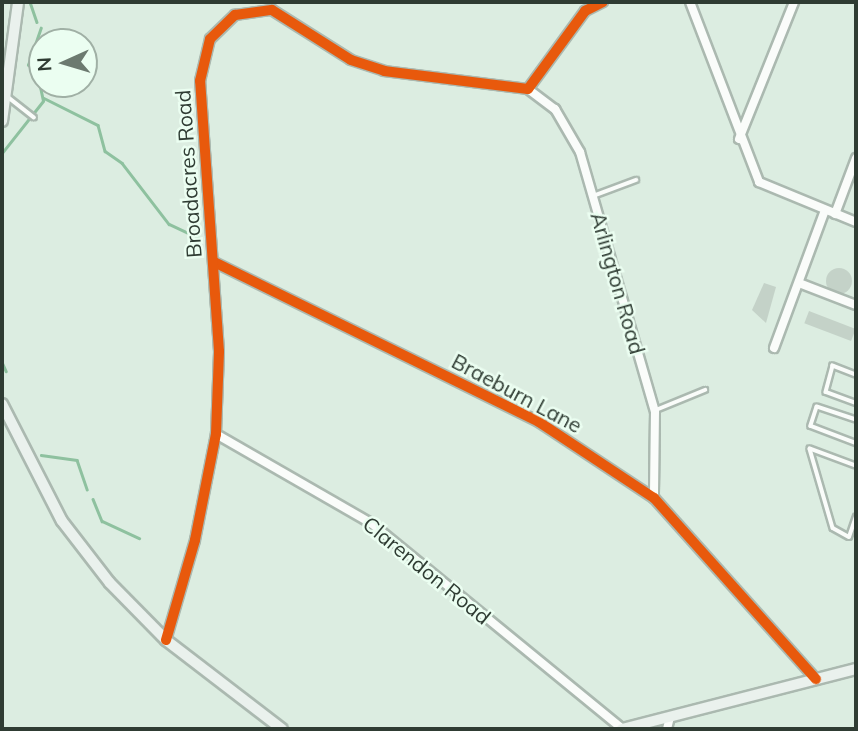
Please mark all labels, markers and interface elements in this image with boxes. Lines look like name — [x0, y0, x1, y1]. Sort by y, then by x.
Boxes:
north arrow — [28, 28, 98, 98]
text: N — [32, 56, 57, 72]
street label: Broadacres Road — [170, 89, 206, 259]
street label: Arlington Road — [586, 209, 650, 357]
street label: Braeburn Lane — [448, 348, 586, 438]
street label: Clarendon Road — [358, 511, 496, 629]

